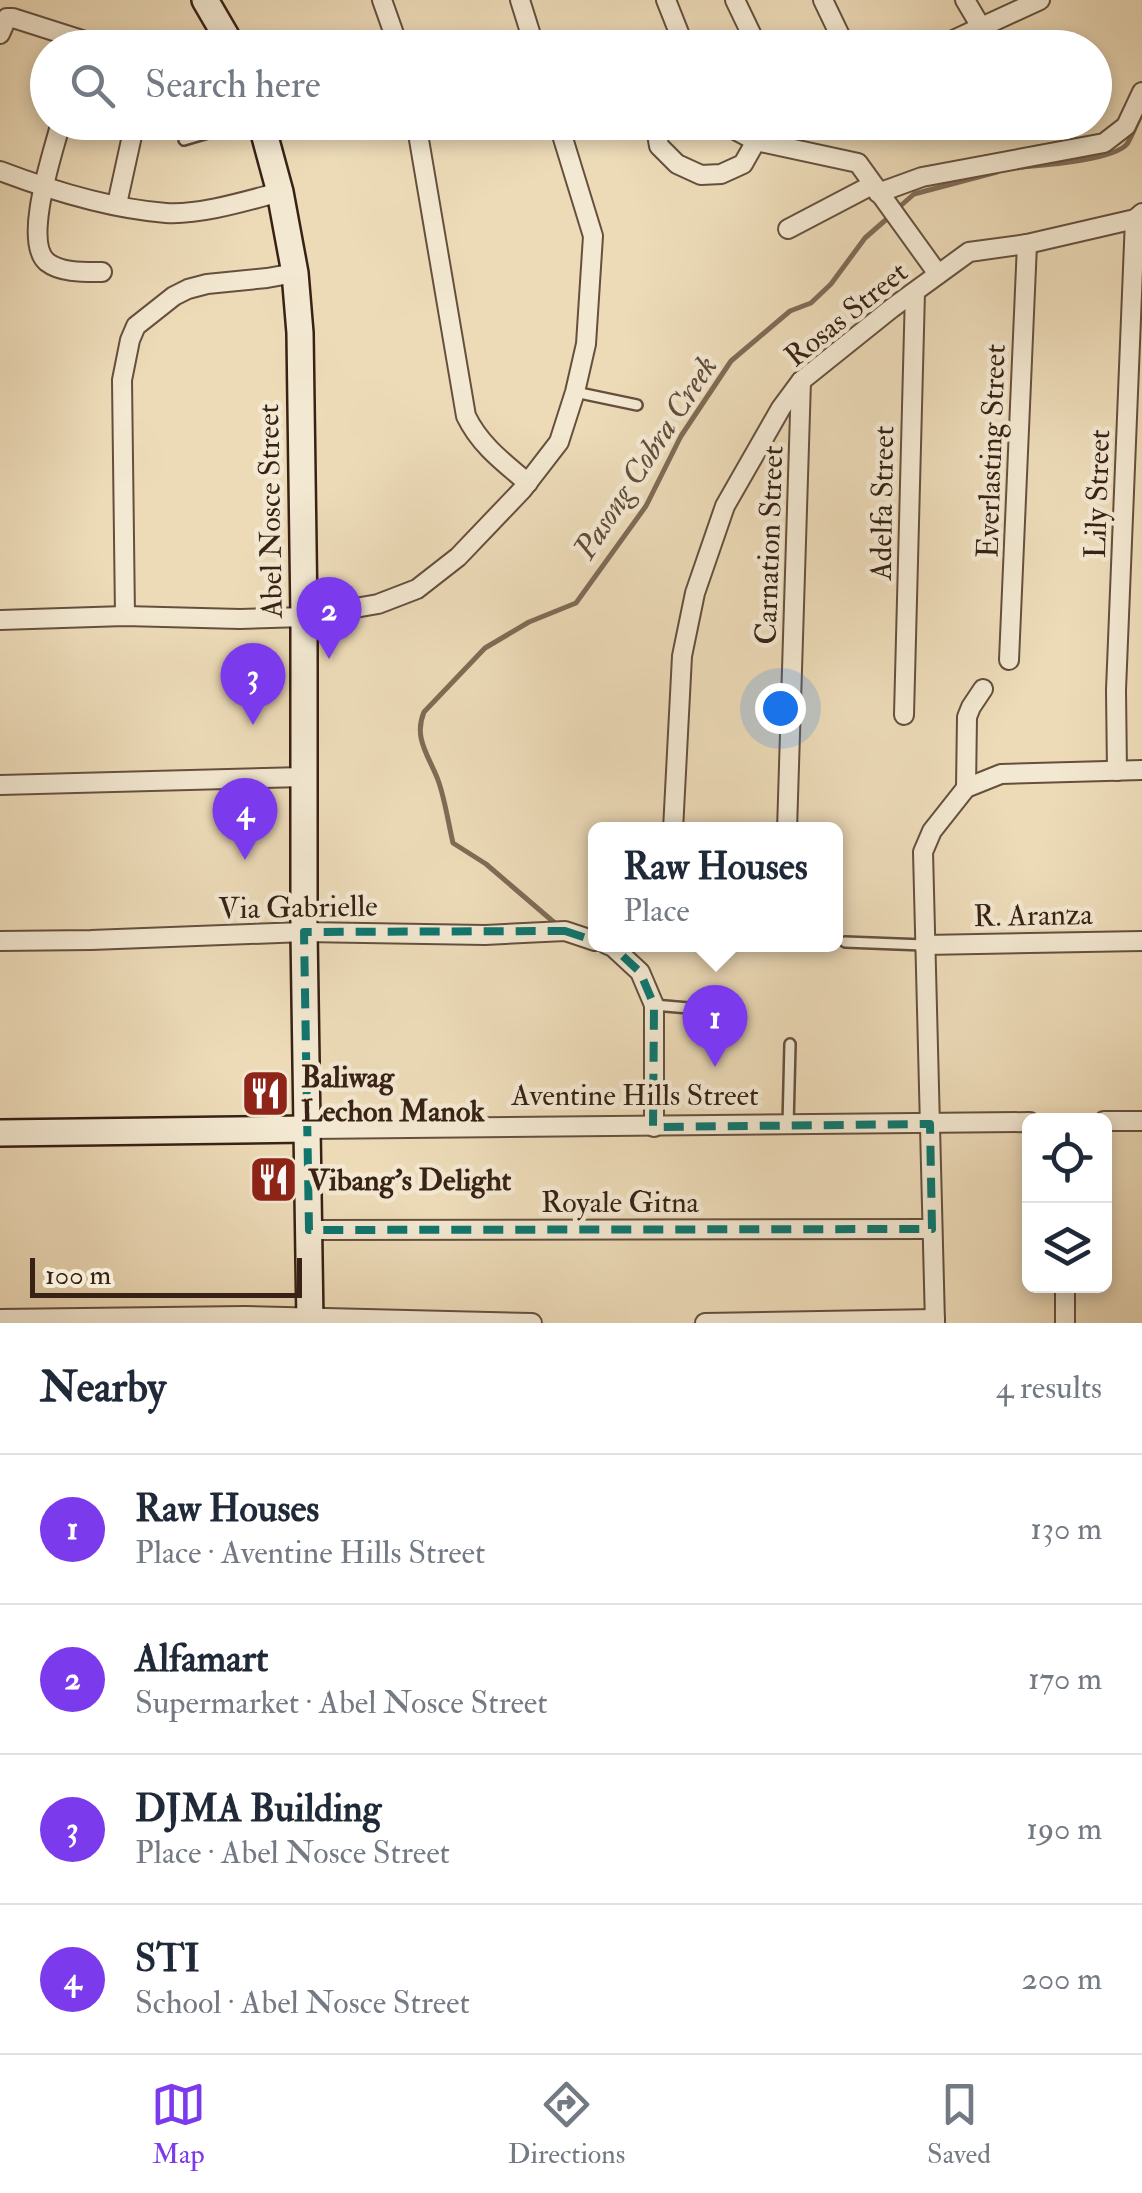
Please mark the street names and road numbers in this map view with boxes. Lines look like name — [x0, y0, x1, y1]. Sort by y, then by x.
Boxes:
street label: Rosas Street — [777, 254, 915, 375]
street label: Everlasting Street — [969, 343, 1014, 559]
street label: Abel Nosce Street — [250, 403, 291, 620]
street label: Adelfa Street — [863, 425, 902, 582]
street label: Lily Street — [1077, 429, 1118, 559]
street label: Carnation Street — [748, 445, 791, 645]
street label: Via Gabrielle — [218, 888, 378, 927]
street label: R. Aranza — [973, 896, 1094, 935]
street label: Aventine Hills Street — [510, 1077, 759, 1114]
street label: Royale Gitna — [541, 1184, 700, 1221]

